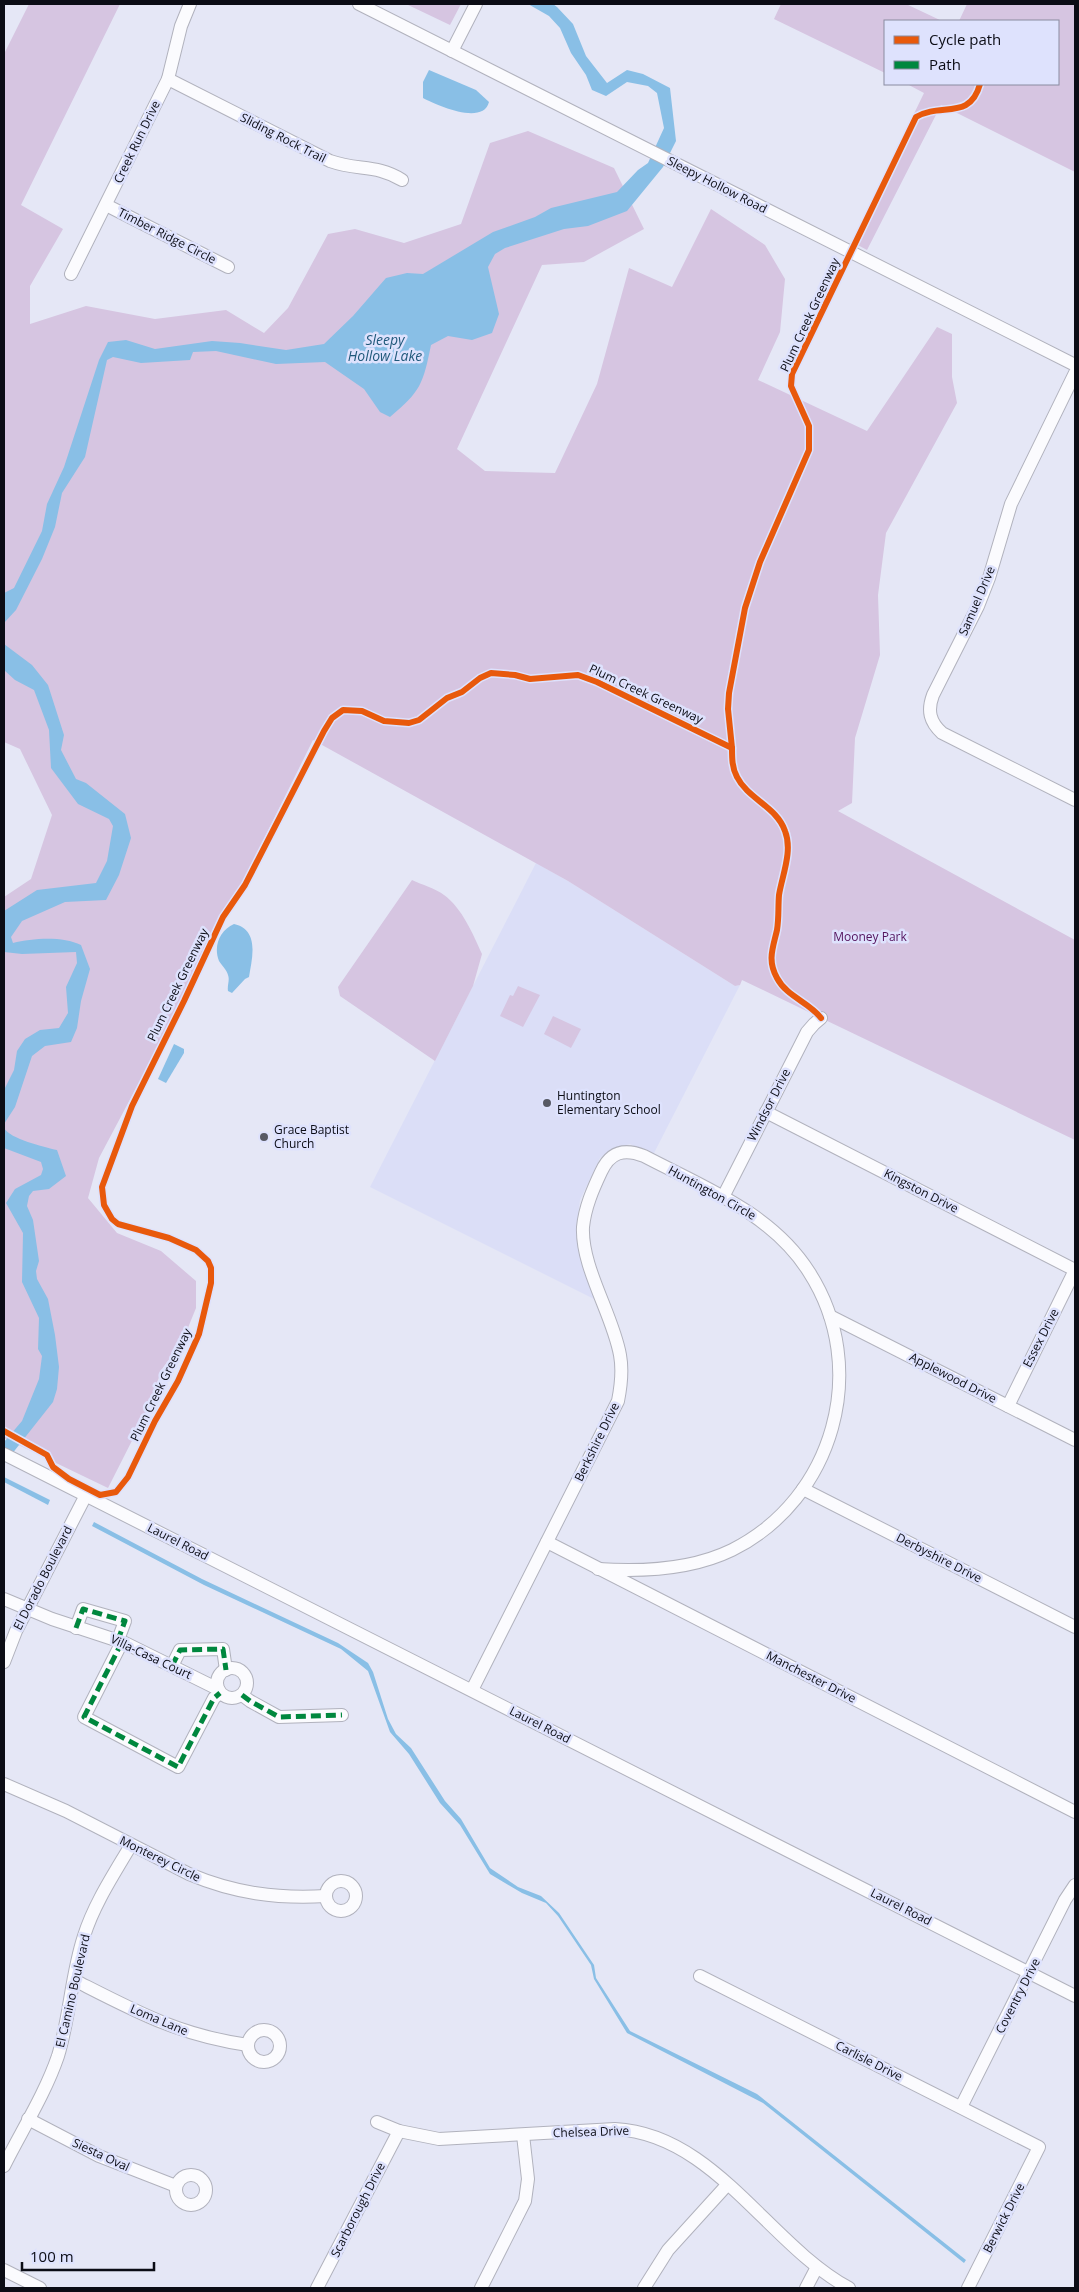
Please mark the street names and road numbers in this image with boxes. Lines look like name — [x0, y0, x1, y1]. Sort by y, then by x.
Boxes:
street label: Creek Run Drive — [109, 97, 164, 186]
street label: Sliding Rock Trail — [237, 109, 329, 166]
street label: Sleepy Hollow Road — [664, 152, 770, 217]
street label: Timber Ridge Circle — [115, 203, 219, 268]
street label: Plum Creek Greenway — [776, 254, 844, 374]
street label: Samuel Drive — [954, 563, 999, 638]
street label: Plum Creek Greenway — [587, 660, 707, 728]
street label: Plum Creek Greenway — [143, 925, 213, 1044]
street label: Windsor Drive — [743, 1065, 794, 1144]
street label: Huntington Circle — [665, 1161, 759, 1224]
street label: Kingston Drive — [881, 1165, 962, 1217]
street label: Essex Drive — [1019, 1305, 1063, 1370]
street label: Plum Creek Greenway — [126, 1325, 196, 1444]
street label: Applewood Drive — [907, 1348, 1000, 1407]
street label: Berkshire Drive — [570, 1399, 623, 1484]
street label: Laurel Road — [145, 1519, 212, 1564]
street label: El Dorado Boulevard — [9, 1523, 76, 1633]
street label: Derbyshire Drive — [894, 1529, 985, 1587]
street label: Villa-Casa Court — [108, 1630, 195, 1683]
street label: Manchester Drive — [763, 1647, 859, 1707]
street label: Laurel Road — [507, 1702, 574, 1747]
street label: Monterey Circle — [117, 1832, 204, 1886]
street label: Laurel Road — [868, 1884, 935, 1929]
street label: El Camino Boulevard — [51, 1933, 94, 2049]
street label: Coventry Drive — [991, 1955, 1044, 2036]
street label: Loma Lane — [128, 2000, 191, 2039]
street label: Carlisle Drive — [833, 2036, 906, 2085]
street label: Chelsea Drive — [553, 2122, 630, 2141]
street label: Siesta Oval — [70, 2134, 133, 2175]
street label: Scarborough Drive — [326, 2159, 389, 2260]
street label: Berwick Drive — [979, 2180, 1029, 2256]

